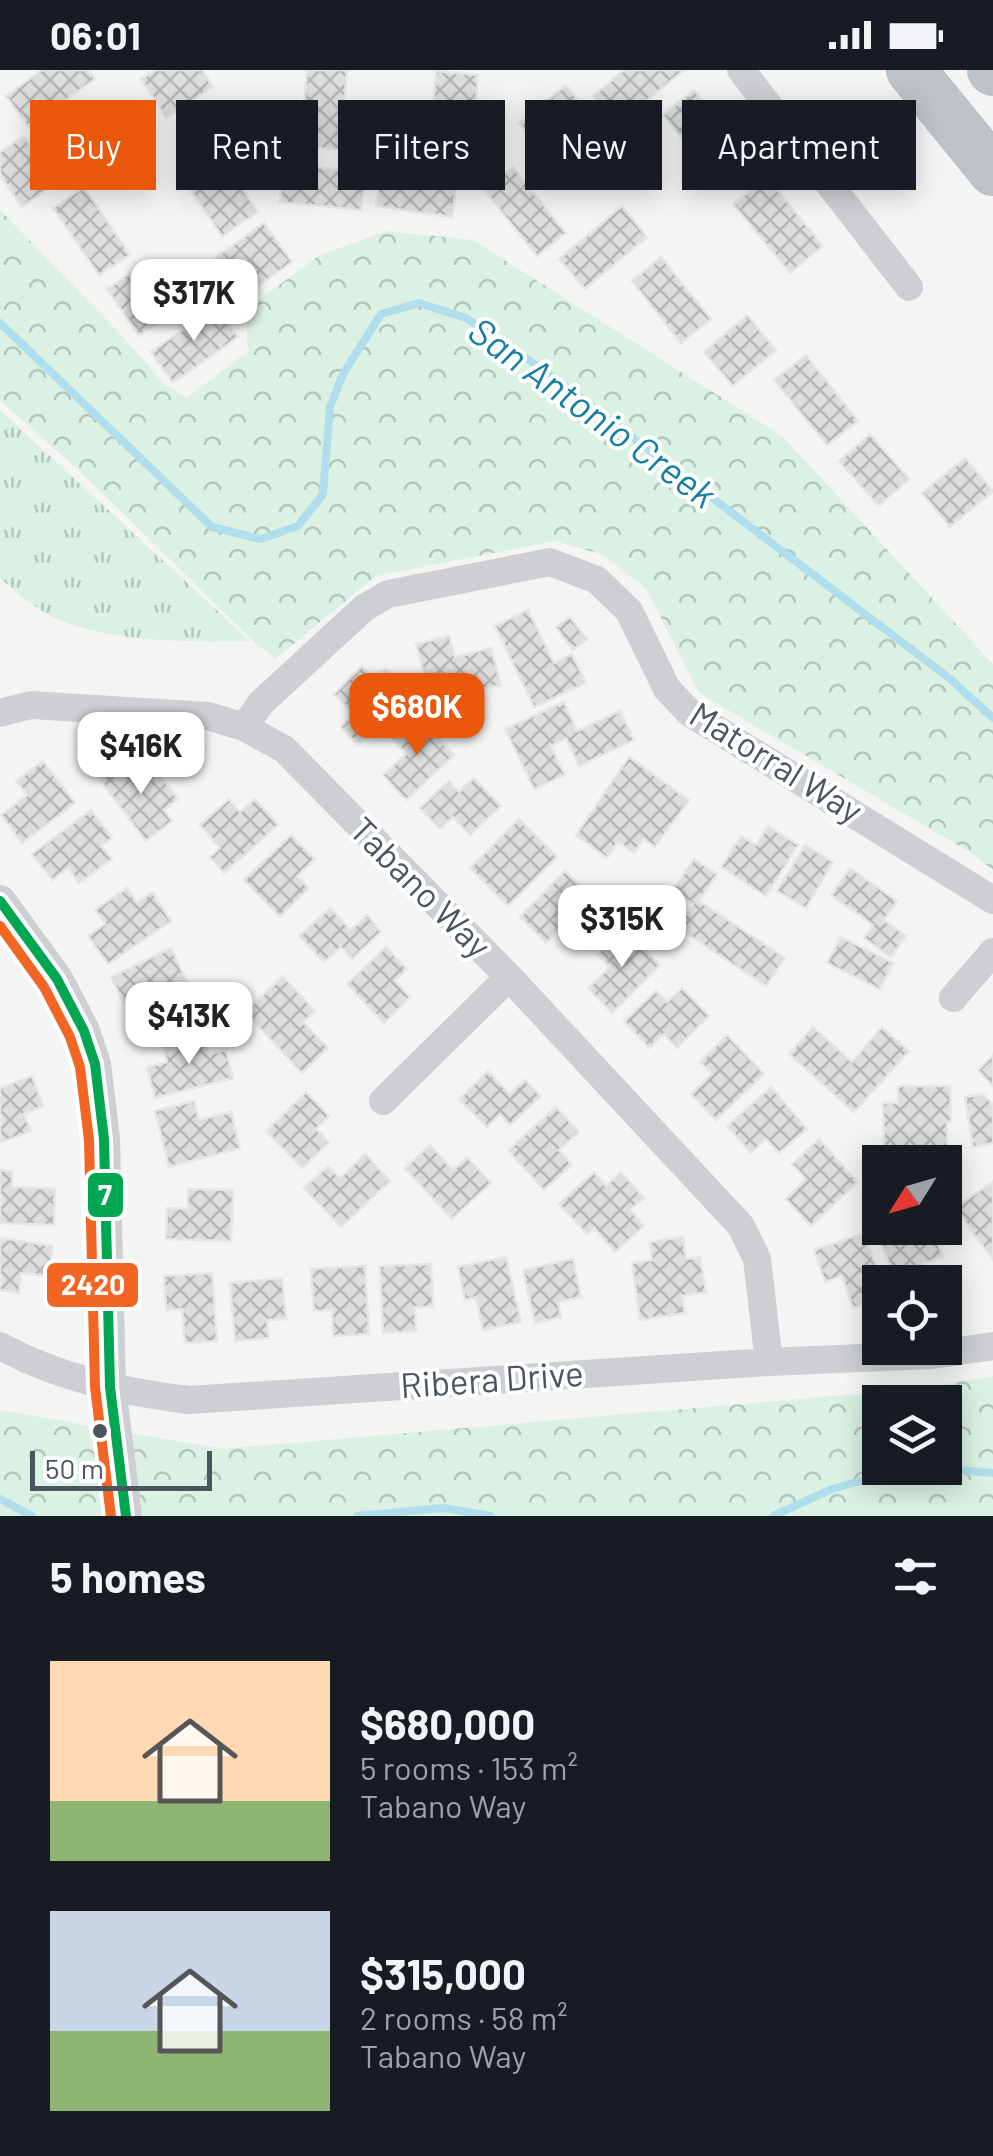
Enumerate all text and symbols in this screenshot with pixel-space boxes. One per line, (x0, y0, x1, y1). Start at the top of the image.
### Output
text: 06:01 (50, 12, 141, 58)
chip: Buy (30, 100, 156, 190)
chip: Rent (176, 100, 318, 190)
chip: Filters (338, 100, 505, 190)
chip: New (525, 100, 662, 190)
chip: Apartment (682, 100, 916, 190)
pin: $317K (124, 259, 264, 344)
text: $317K (153, 272, 235, 310)
water label: San Antonio Creek (461, 306, 726, 517)
pin: $680K (347, 673, 487, 758)
text: $680K (371, 686, 463, 724)
street label: Matorral Way (683, 692, 871, 831)
pin: $416K (71, 712, 211, 797)
text: $416K (99, 725, 183, 763)
street label: Tabano Way (342, 807, 501, 966)
pin: $315K (552, 885, 692, 970)
text: $315K (580, 898, 664, 936)
pin: $413K (119, 982, 259, 1067)
text: $413K (147, 995, 231, 1033)
north arrow (862, 1145, 962, 1245)
map controls (862, 1145, 962, 1485)
line badge: 7 (86, 1171, 125, 1219)
text: 7 (98, 1177, 112, 1211)
line badge: 2420 (45, 1261, 140, 1309)
button: locate (862, 1265, 962, 1365)
text: 2420 (61, 1267, 125, 1301)
street label: Ribera Drive (399, 1351, 585, 1405)
button: layers (862, 1385, 962, 1485)
unlabelled marker (90, 1421, 110, 1441)
scale bar (30, 1446, 212, 1490)
text: 50 m (45, 1451, 104, 1485)
icon: filters (888, 1549, 943, 1604)
text: 5 homes (50, 1551, 206, 1601)
text: $680,000 (360, 1698, 535, 1748)
icon: home (130, 1701, 250, 1821)
text: 5 rooms · 153 m² (360, 1748, 578, 1786)
text: Tabano Way (360, 1786, 526, 1824)
text: $315,000 (360, 1948, 526, 1998)
icon: home (130, 1951, 250, 2071)
text: 2 rooms · 58 m² (360, 1998, 568, 2036)
text: Tabano Way (360, 2036, 526, 2074)

